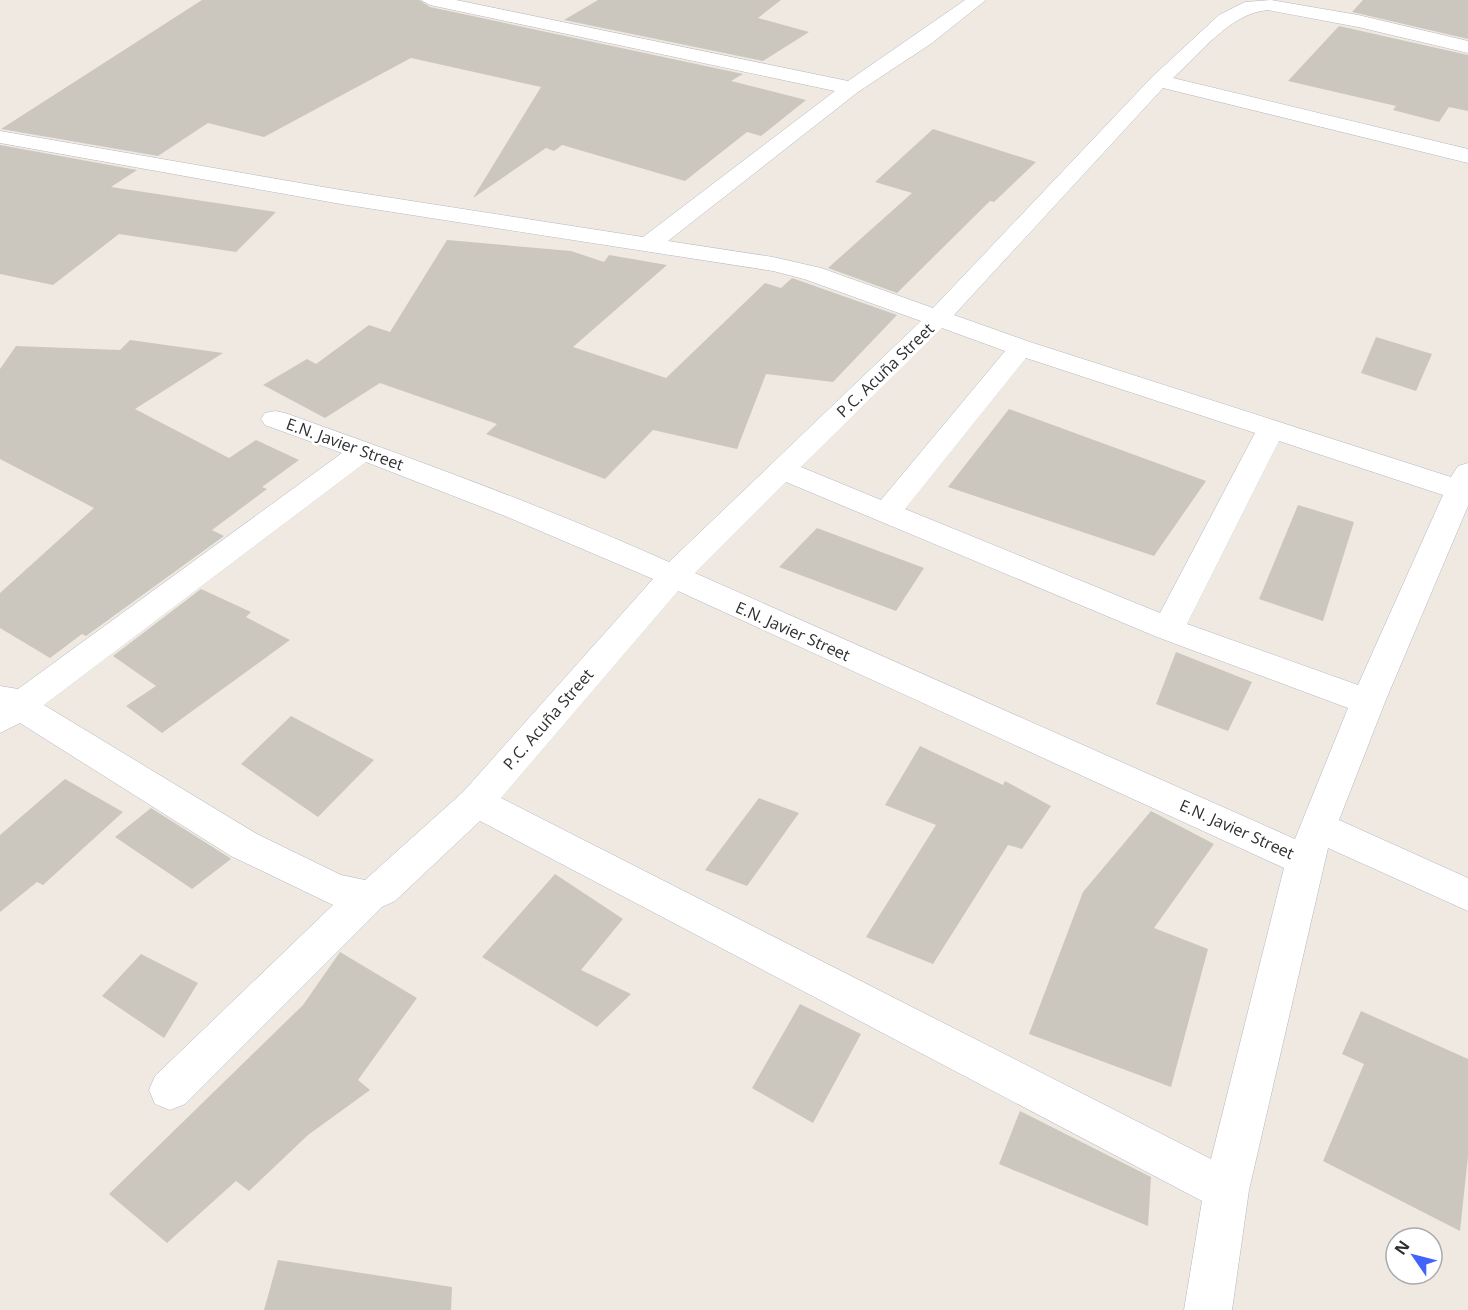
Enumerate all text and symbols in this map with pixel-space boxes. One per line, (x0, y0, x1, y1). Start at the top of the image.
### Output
street label: P.C. Acuña Street (832, 318, 939, 422)
street label: E.N. Javier Street (283, 413, 407, 475)
street label: E.N. Javier Street (732, 596, 854, 666)
street label: P.C. Acuña Street (498, 663, 598, 774)
street label: E.N. Javier Street (1176, 794, 1298, 864)
north arrow (1384, 1226, 1444, 1286)
text: N (1389, 1236, 1414, 1259)

